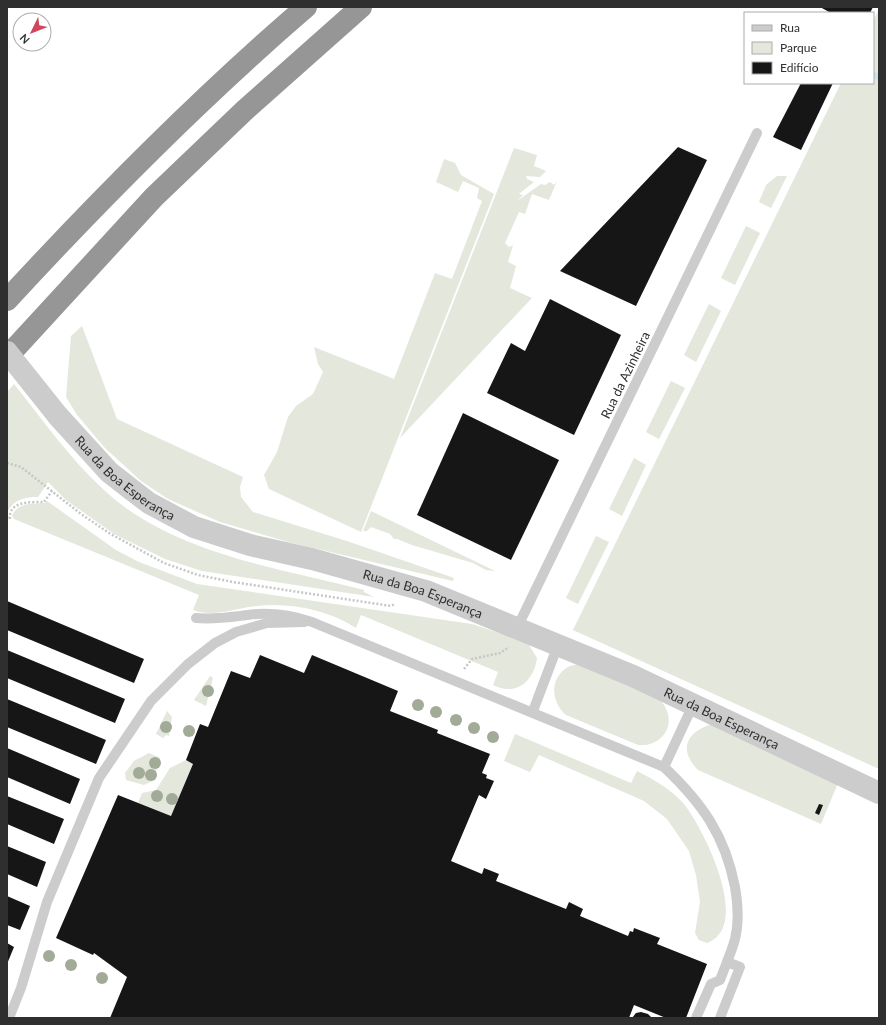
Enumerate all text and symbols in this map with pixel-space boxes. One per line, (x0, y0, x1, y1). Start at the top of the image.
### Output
north arrow (12, 12, 52, 52)
legend (744, 12, 874, 84)
text: Rua (780, 20, 800, 35)
text: N (17, 32, 32, 47)
text: Parque (780, 40, 817, 55)
text: Edifício (780, 60, 819, 75)
street label: Rua da Azinheira (597, 329, 653, 421)
street label: Rua da Boa Esperança (72, 432, 178, 523)
street label: Rua da Boa Esperança (361, 566, 485, 621)
street label: Rua da Boa Esperança (661, 684, 782, 752)

